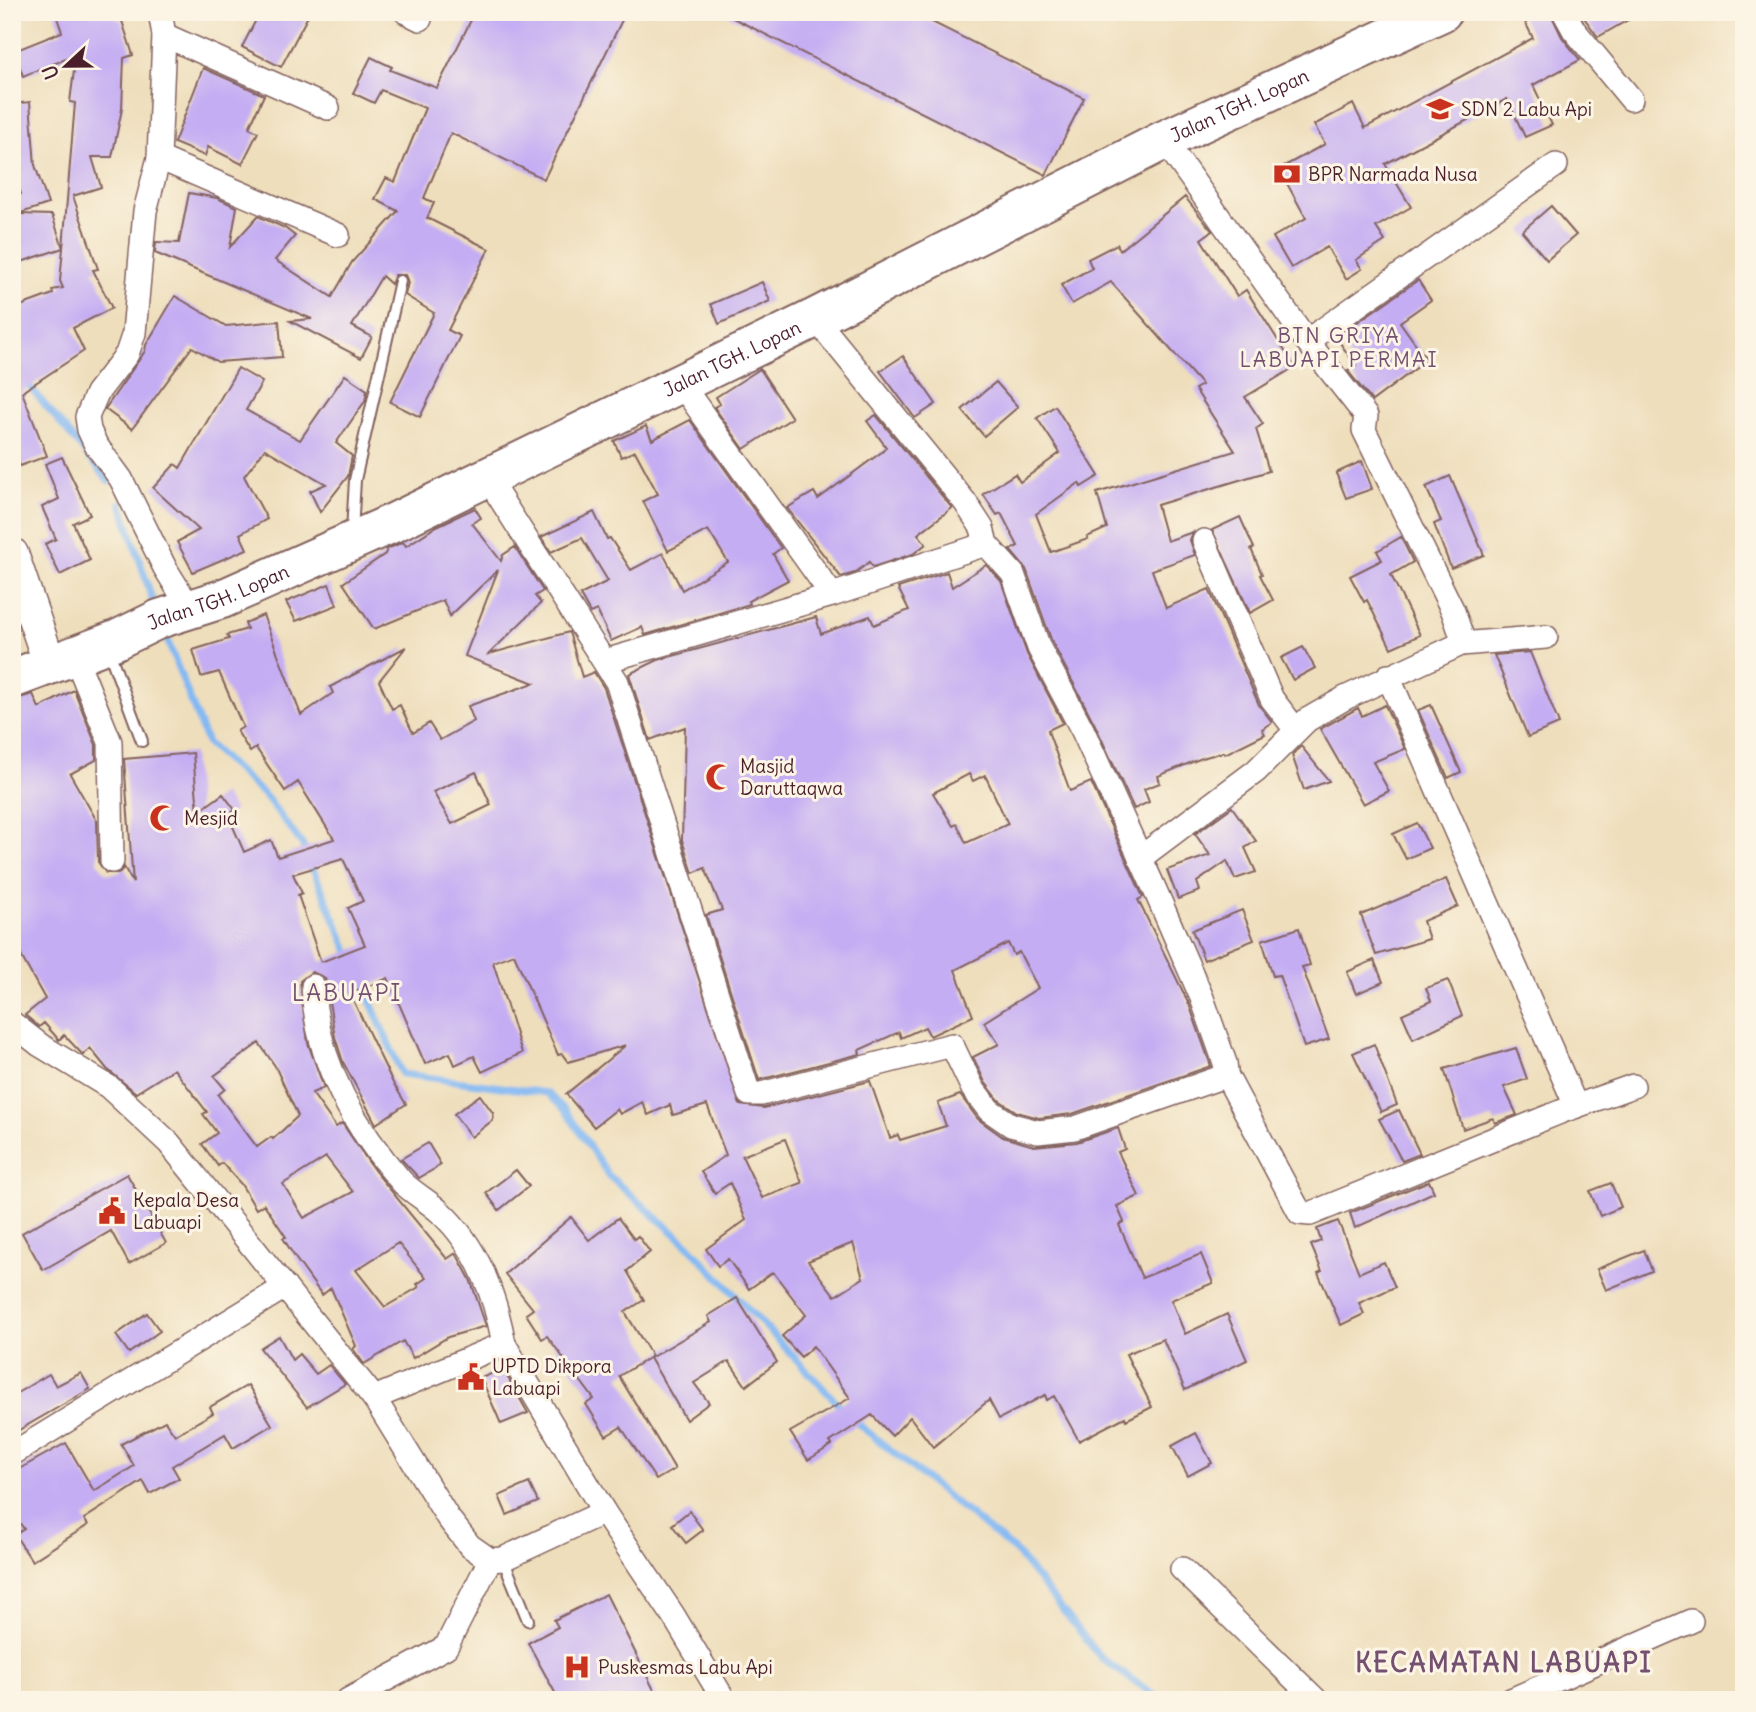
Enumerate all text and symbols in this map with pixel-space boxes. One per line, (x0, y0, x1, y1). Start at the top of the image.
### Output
north arrow (32, 32, 102, 102)
text: U (37, 62, 64, 83)
street label: Jalan TGH. Lopan (1166, 63, 1312, 148)
school or university icon: SDN 2 Labu Api (1425, 94, 1455, 124)
place label: SDN 2 Labu Api (1461, 97, 1592, 121)
bank icon: BPR Narmada Nusa (1272, 159, 1302, 189)
place label: BPR Narmada Nusa (1308, 162, 1478, 186)
street label: Jalan TGH. Lopan (659, 315, 805, 402)
district label: BTN GRIYA LABUAPI PERMAI (1239, 322, 1439, 373)
street label: Jalan TGH. Lopan (143, 559, 293, 635)
place label: Masjid Daruttaqwa (740, 754, 843, 800)
mosque icon: Masjid Daruttaqwa (704, 762, 734, 792)
mosque icon: Mesjid (148, 803, 178, 833)
place label: Mesjid (184, 806, 238, 830)
district label: LABUAPI (292, 978, 402, 1007)
place label: Kepala Desa Labuapi (133, 1188, 239, 1234)
public building icon: Kepala Desa Labuapi (97, 1196, 127, 1226)
place label: UPTD Dikpora Labuapi (492, 1354, 612, 1400)
public building icon: UPTD Dikpora Labuapi (456, 1362, 486, 1392)
district label: KECAMATAN LABUAPI (1355, 1646, 1653, 1679)
hospital icon: Puskesmas Labu Api (562, 1652, 592, 1682)
place label: Puskesmas Labu Api (598, 1655, 773, 1679)

